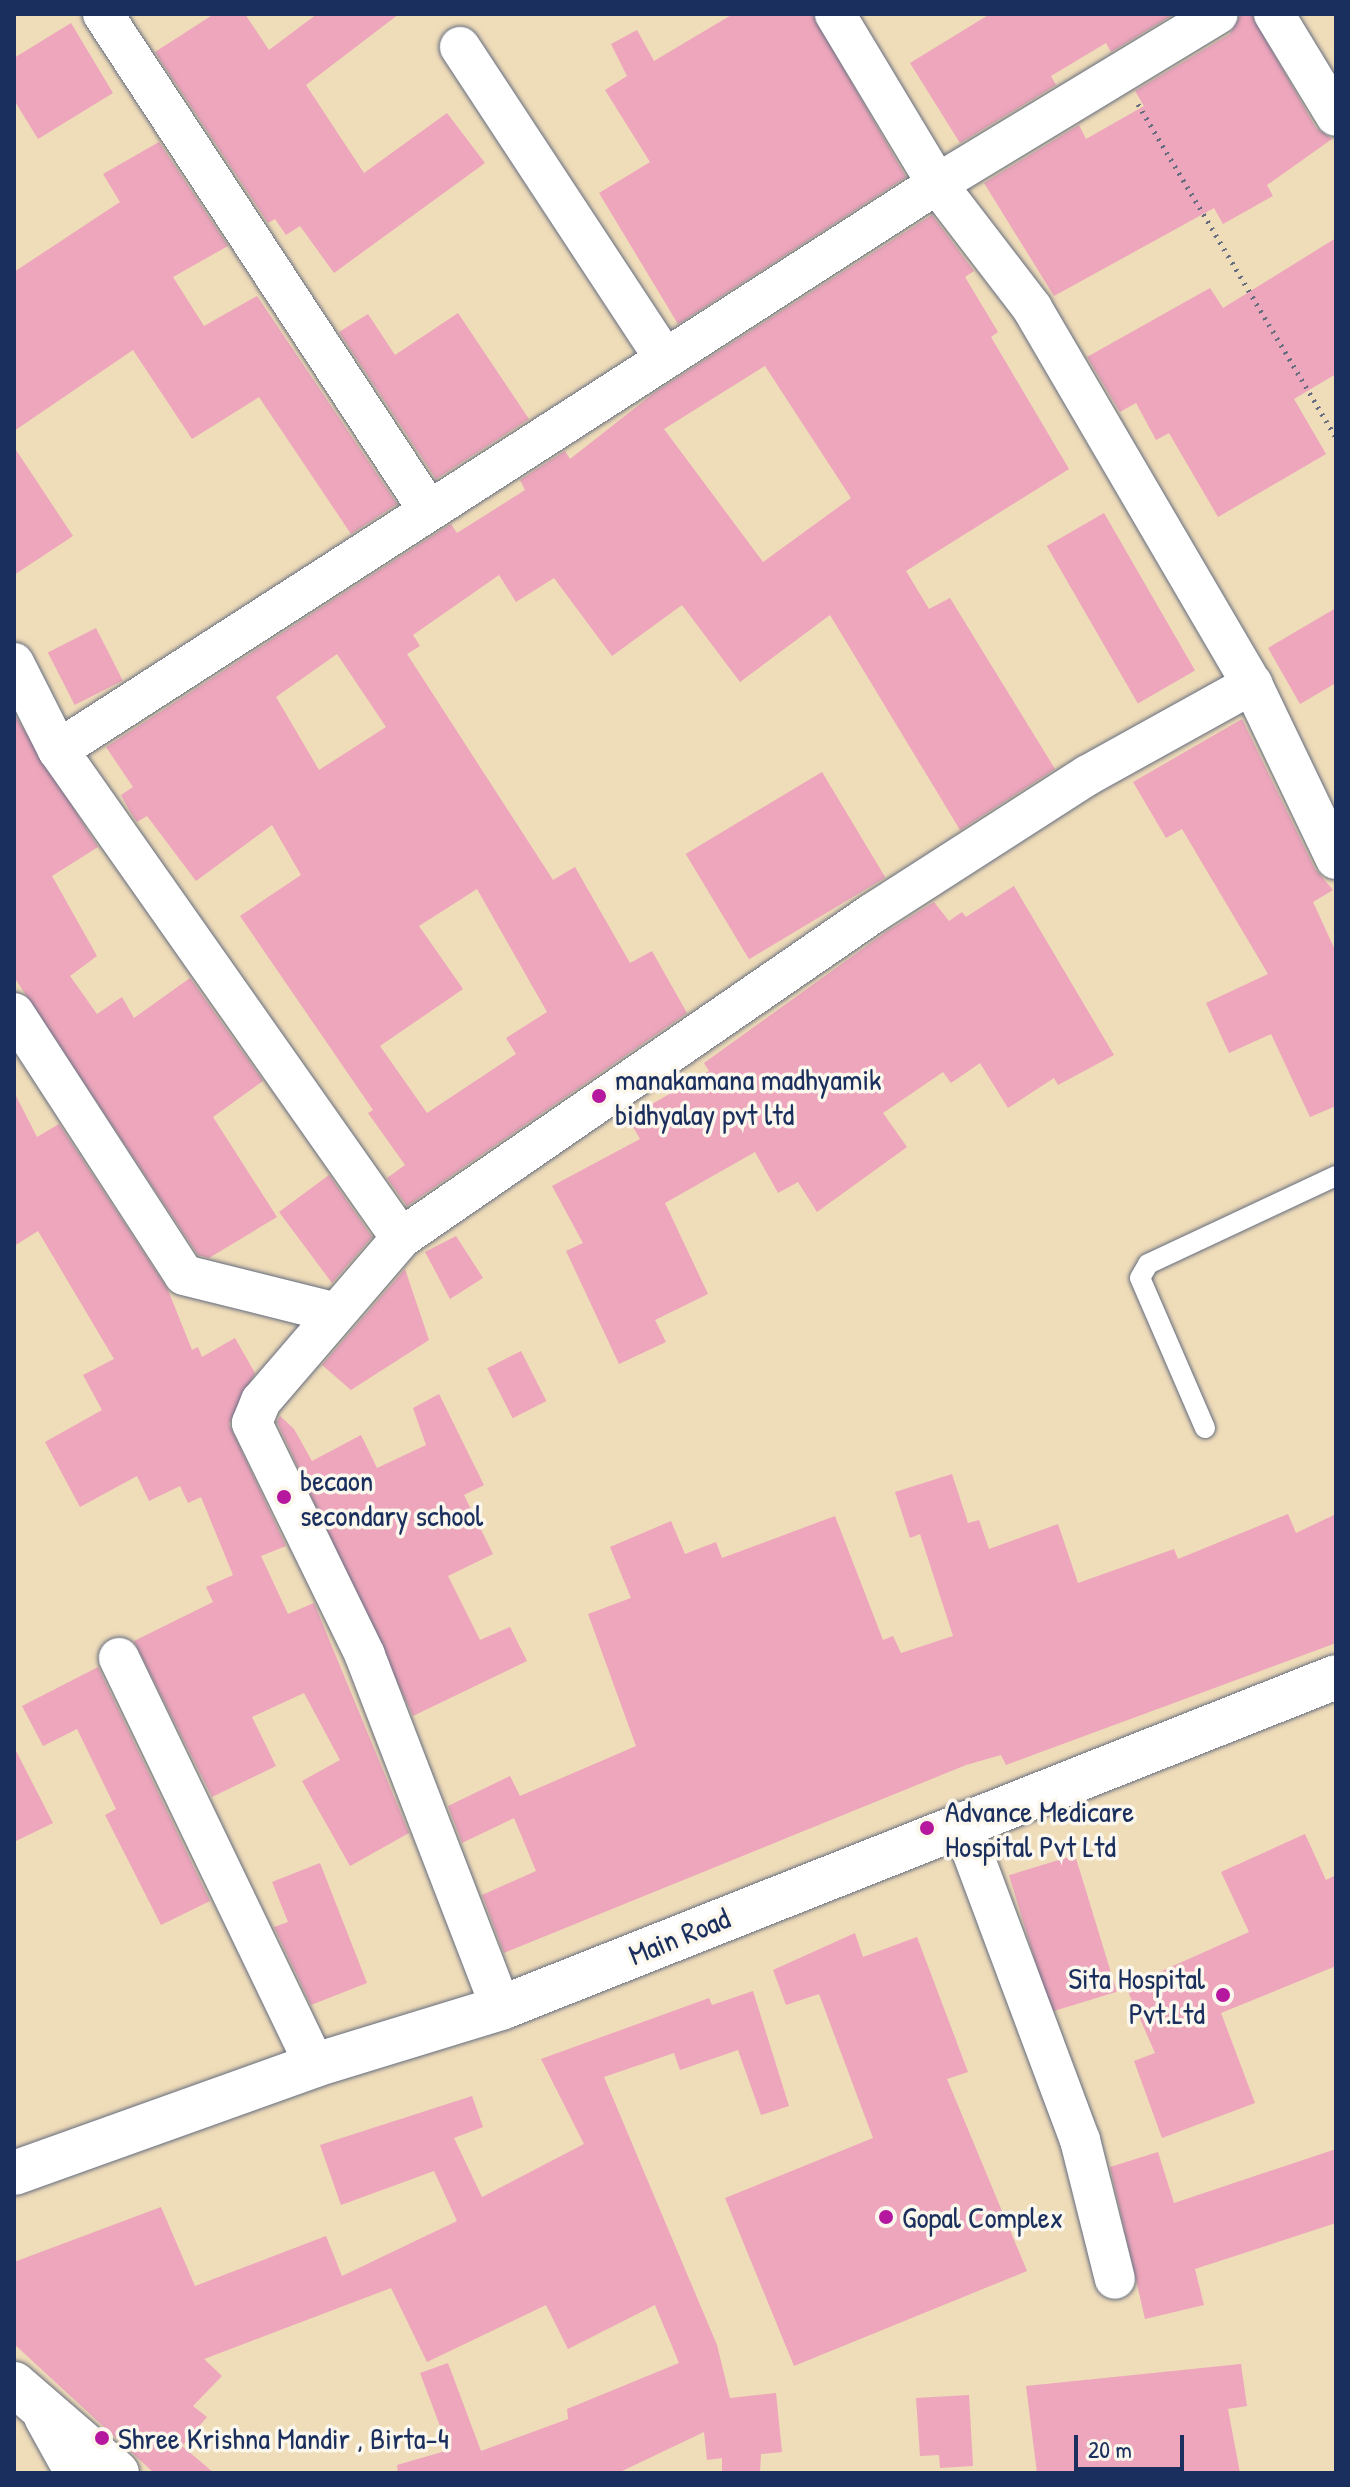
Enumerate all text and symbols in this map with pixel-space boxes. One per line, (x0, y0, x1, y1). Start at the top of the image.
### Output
place label: manakamana madhyamik bidhyalay pvt ltd (615, 1061, 882, 1132)
marker: manakamana madhyamik bidhyalay pvt ltd (590, 1087, 608, 1105)
place label: becaon secondary school (300, 1462, 483, 1532)
marker: becaon secondary school (275, 1488, 293, 1506)
place label: Advance Medicare Hospital Pvt Ltd (945, 1793, 1134, 1864)
marker: Advance Medicare Hospital Pvt Ltd (916, 1817, 938, 1839)
street label: Main Road (623, 1899, 735, 1973)
place label: Sita Hospital Pvt.Ltd (1068, 1960, 1205, 2030)
marker: Sita Hospital Pvt.Ltd (1212, 1984, 1234, 2006)
place label: Gopal Complex (902, 2199, 1063, 2235)
marker: Gopal Complex (877, 2208, 895, 2226)
scale bar (1078, 2419, 1188, 2469)
place label: Shree Krishna Mandir , Birta-4 (118, 2420, 449, 2456)
marker: Shree Krishna Mandir , Birta-4 (93, 2429, 111, 2447)
text: 20 m (1088, 2433, 1132, 2465)

